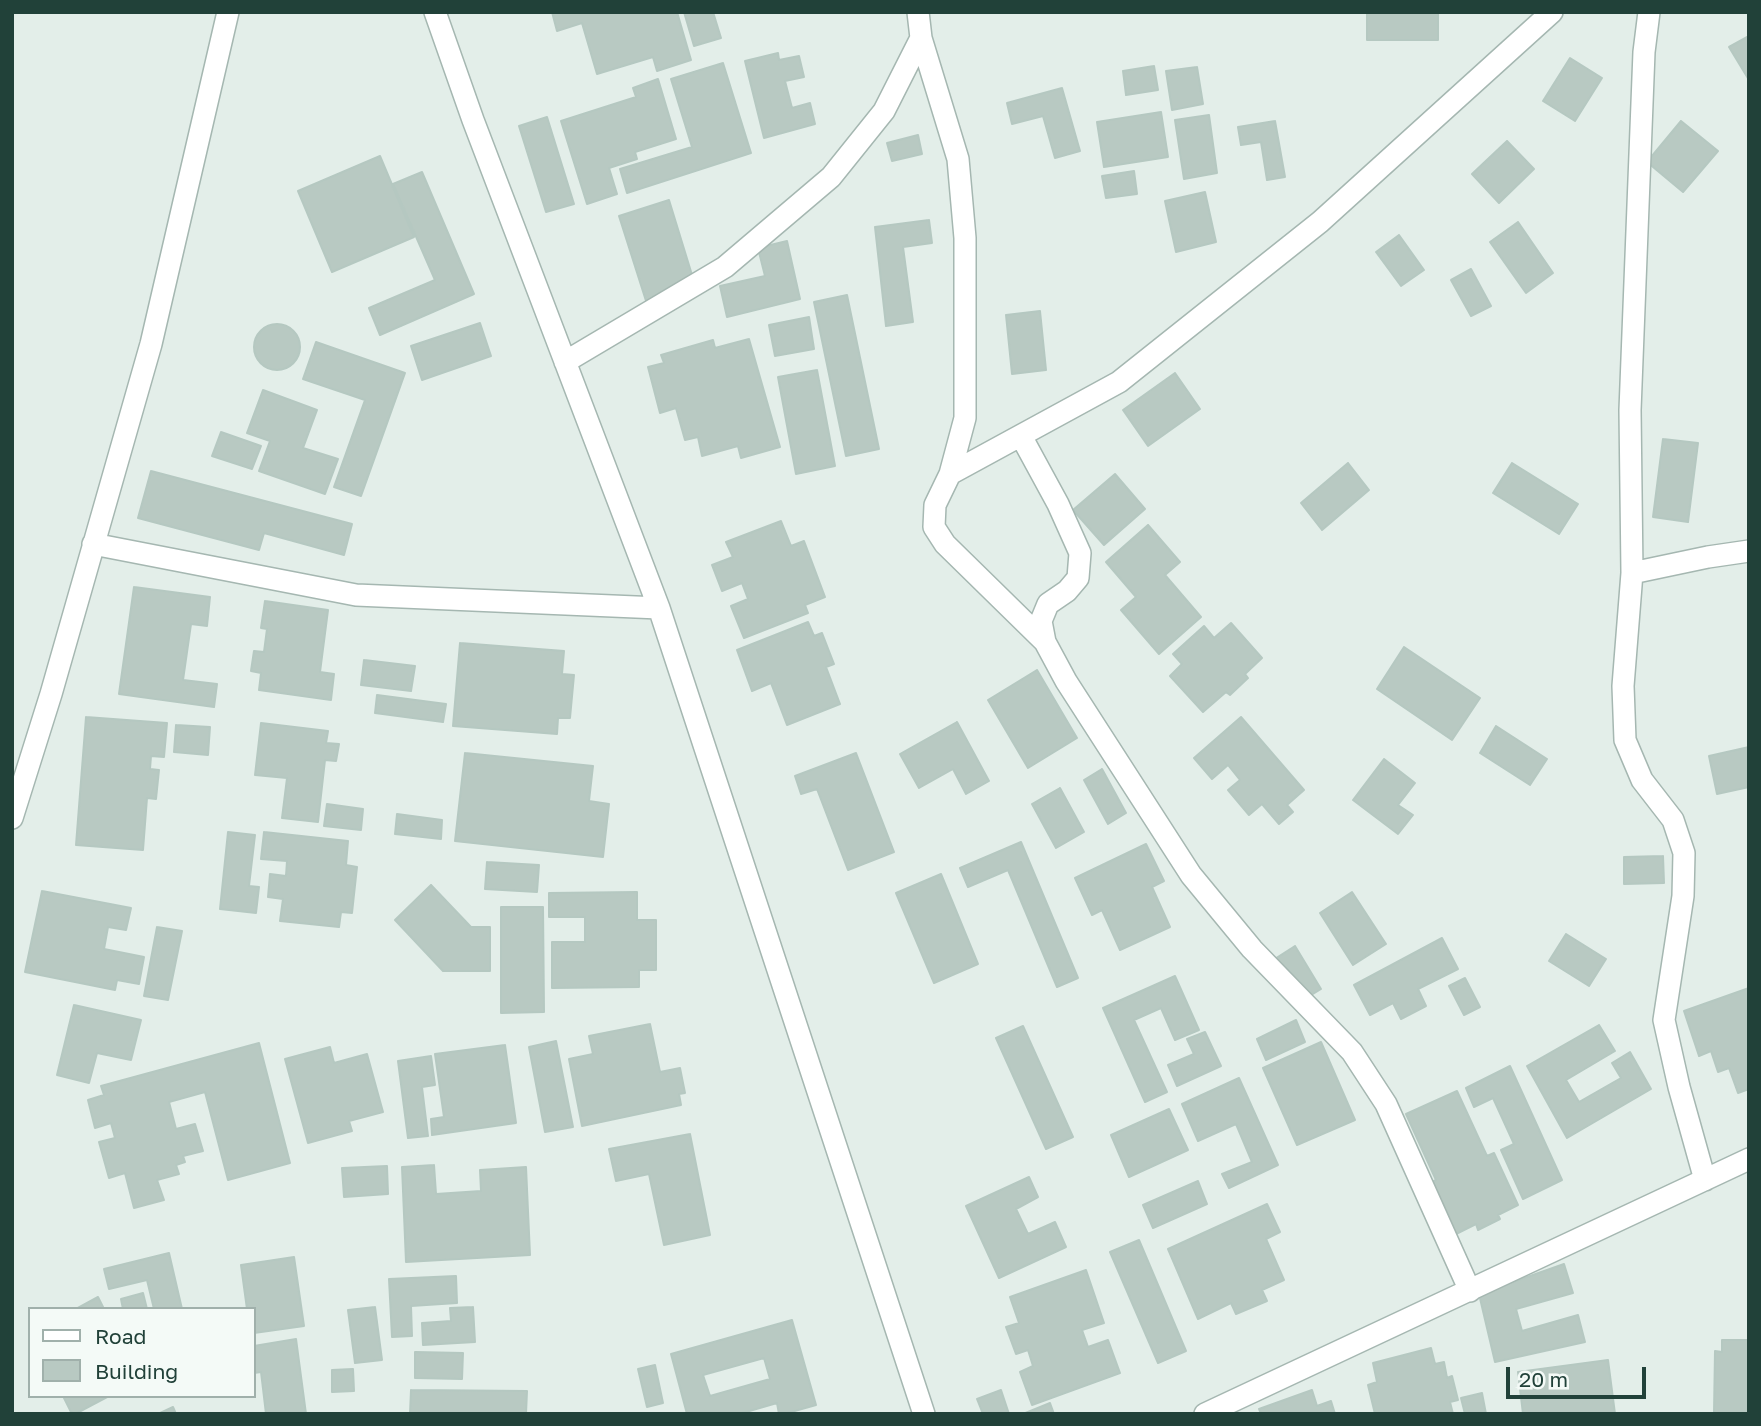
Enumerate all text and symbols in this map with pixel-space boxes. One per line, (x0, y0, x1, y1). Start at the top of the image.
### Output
legend (28, 1307, 256, 1398)
text: Road (95, 1323, 146, 1349)
scale bar (1509, 1352, 1649, 1396)
text: Building (95, 1358, 178, 1384)
text: 20 m (1519, 1366, 1568, 1392)

